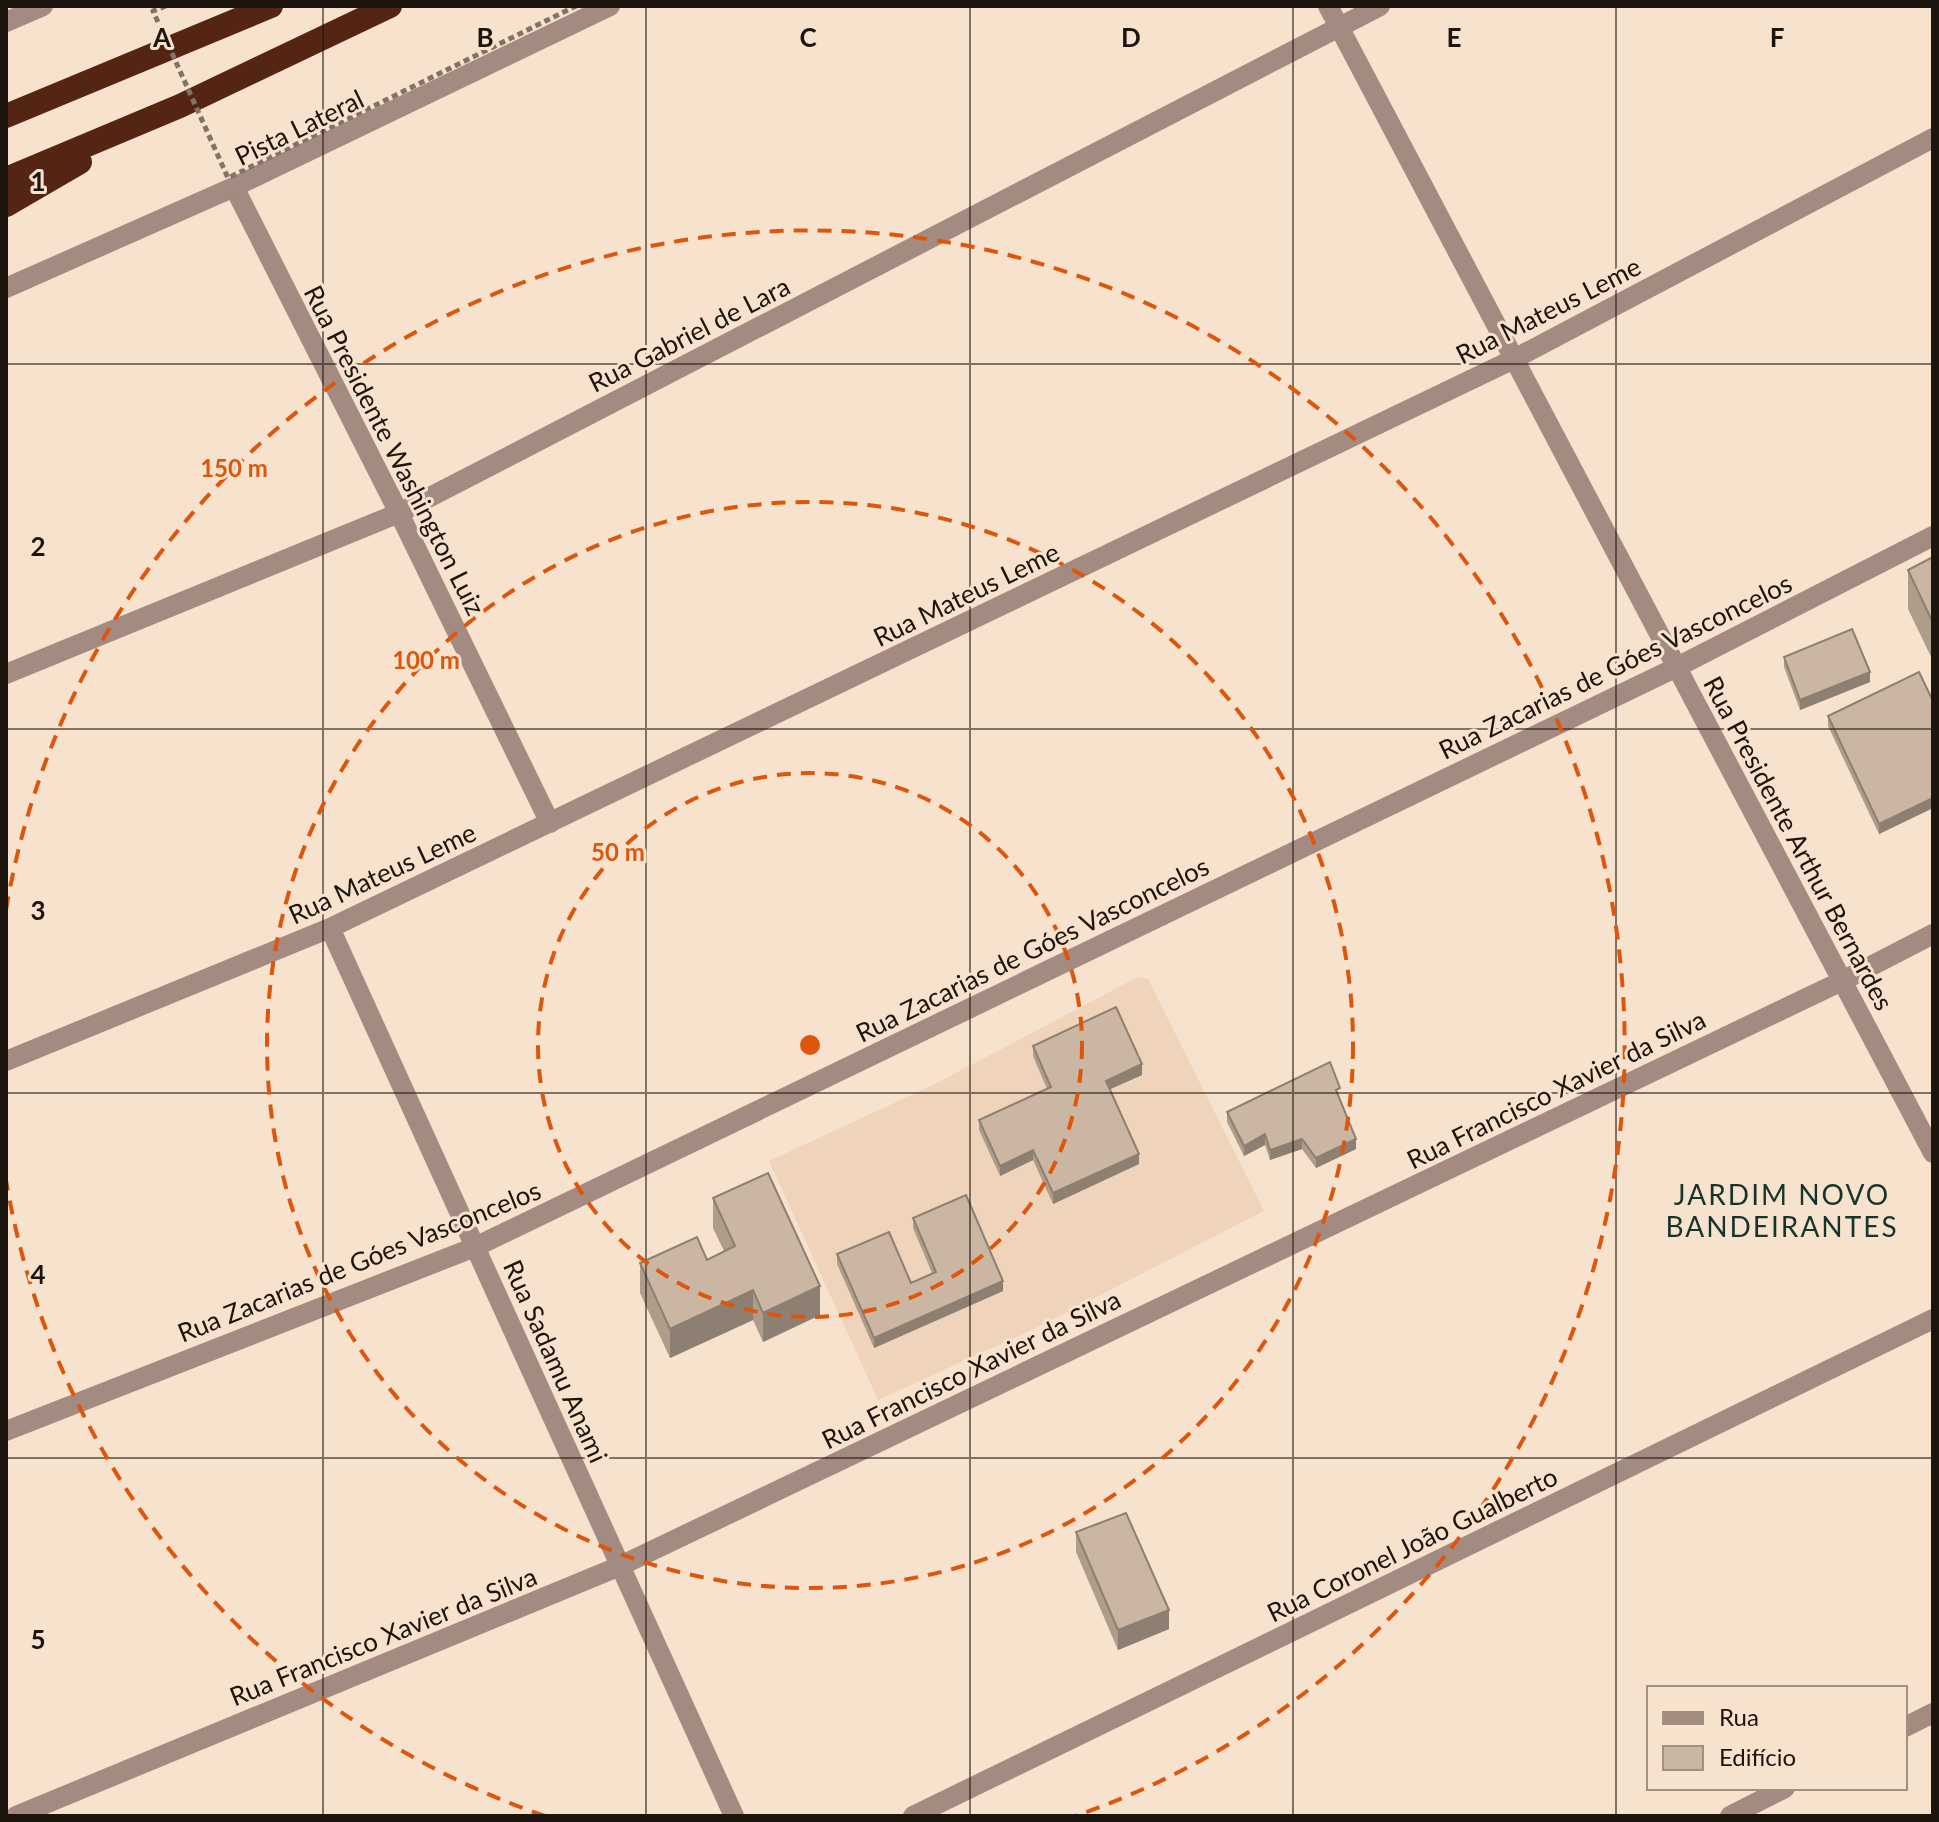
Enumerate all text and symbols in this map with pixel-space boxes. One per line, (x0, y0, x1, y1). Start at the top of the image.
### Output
text: A (152, 21, 172, 53)
text: B (476, 21, 494, 53)
text: C (799, 21, 817, 53)
text: D (1121, 21, 1141, 53)
text: E (1447, 21, 1461, 53)
text: F (1770, 21, 1784, 53)
street label: Pista Lateral (229, 82, 369, 172)
text: 1 (30, 165, 46, 197)
street label: Rua Mateus Leme (1450, 250, 1646, 370)
street label: Rua Gabriel de Lara (583, 269, 795, 399)
street label: Rua Presidente Washington Luiz (298, 280, 492, 620)
text: 150 m (200, 453, 268, 482)
text: 2 (30, 530, 46, 562)
street label: Rua Mateus Leme (868, 535, 1064, 653)
street label: Rua Zacarias de Góes Vasconcelos (1433, 566, 1797, 766)
text: 100 m (392, 645, 460, 674)
street label: Rua Presidente Arthur Bernardes (1697, 671, 1901, 1015)
street label: Rua Mateus Leme (283, 816, 481, 930)
text: 50 m (591, 837, 645, 866)
street label: Rua Zacarias de Góes Vasconcelos (850, 849, 1214, 1049)
text: 3 (30, 894, 46, 926)
street label: Rua Francisco Xavier da Silva (1401, 1003, 1711, 1175)
centre of rings (796, 1031, 824, 1059)
street label: Rua Zacarias de Góes Vasconcelos (173, 1173, 545, 1349)
district label: JARDIM NOVO BANDEIRANTES (1665, 1177, 1899, 1243)
street label: Rua Sadamu Anami (497, 1255, 615, 1467)
text: 4 (30, 1258, 46, 1290)
street label: Rua Francisco Xavier da Silva (816, 1283, 1126, 1455)
street label: Rua Coronel João Gualberto (1262, 1460, 1562, 1628)
street label: Rua Francisco Xavier da Silva (225, 1560, 541, 1712)
text: 5 (30, 1623, 46, 1655)
legend (1647, 1686, 1907, 1790)
text: Rua (1719, 1702, 1759, 1731)
text: Edifício (1719, 1742, 1796, 1771)

